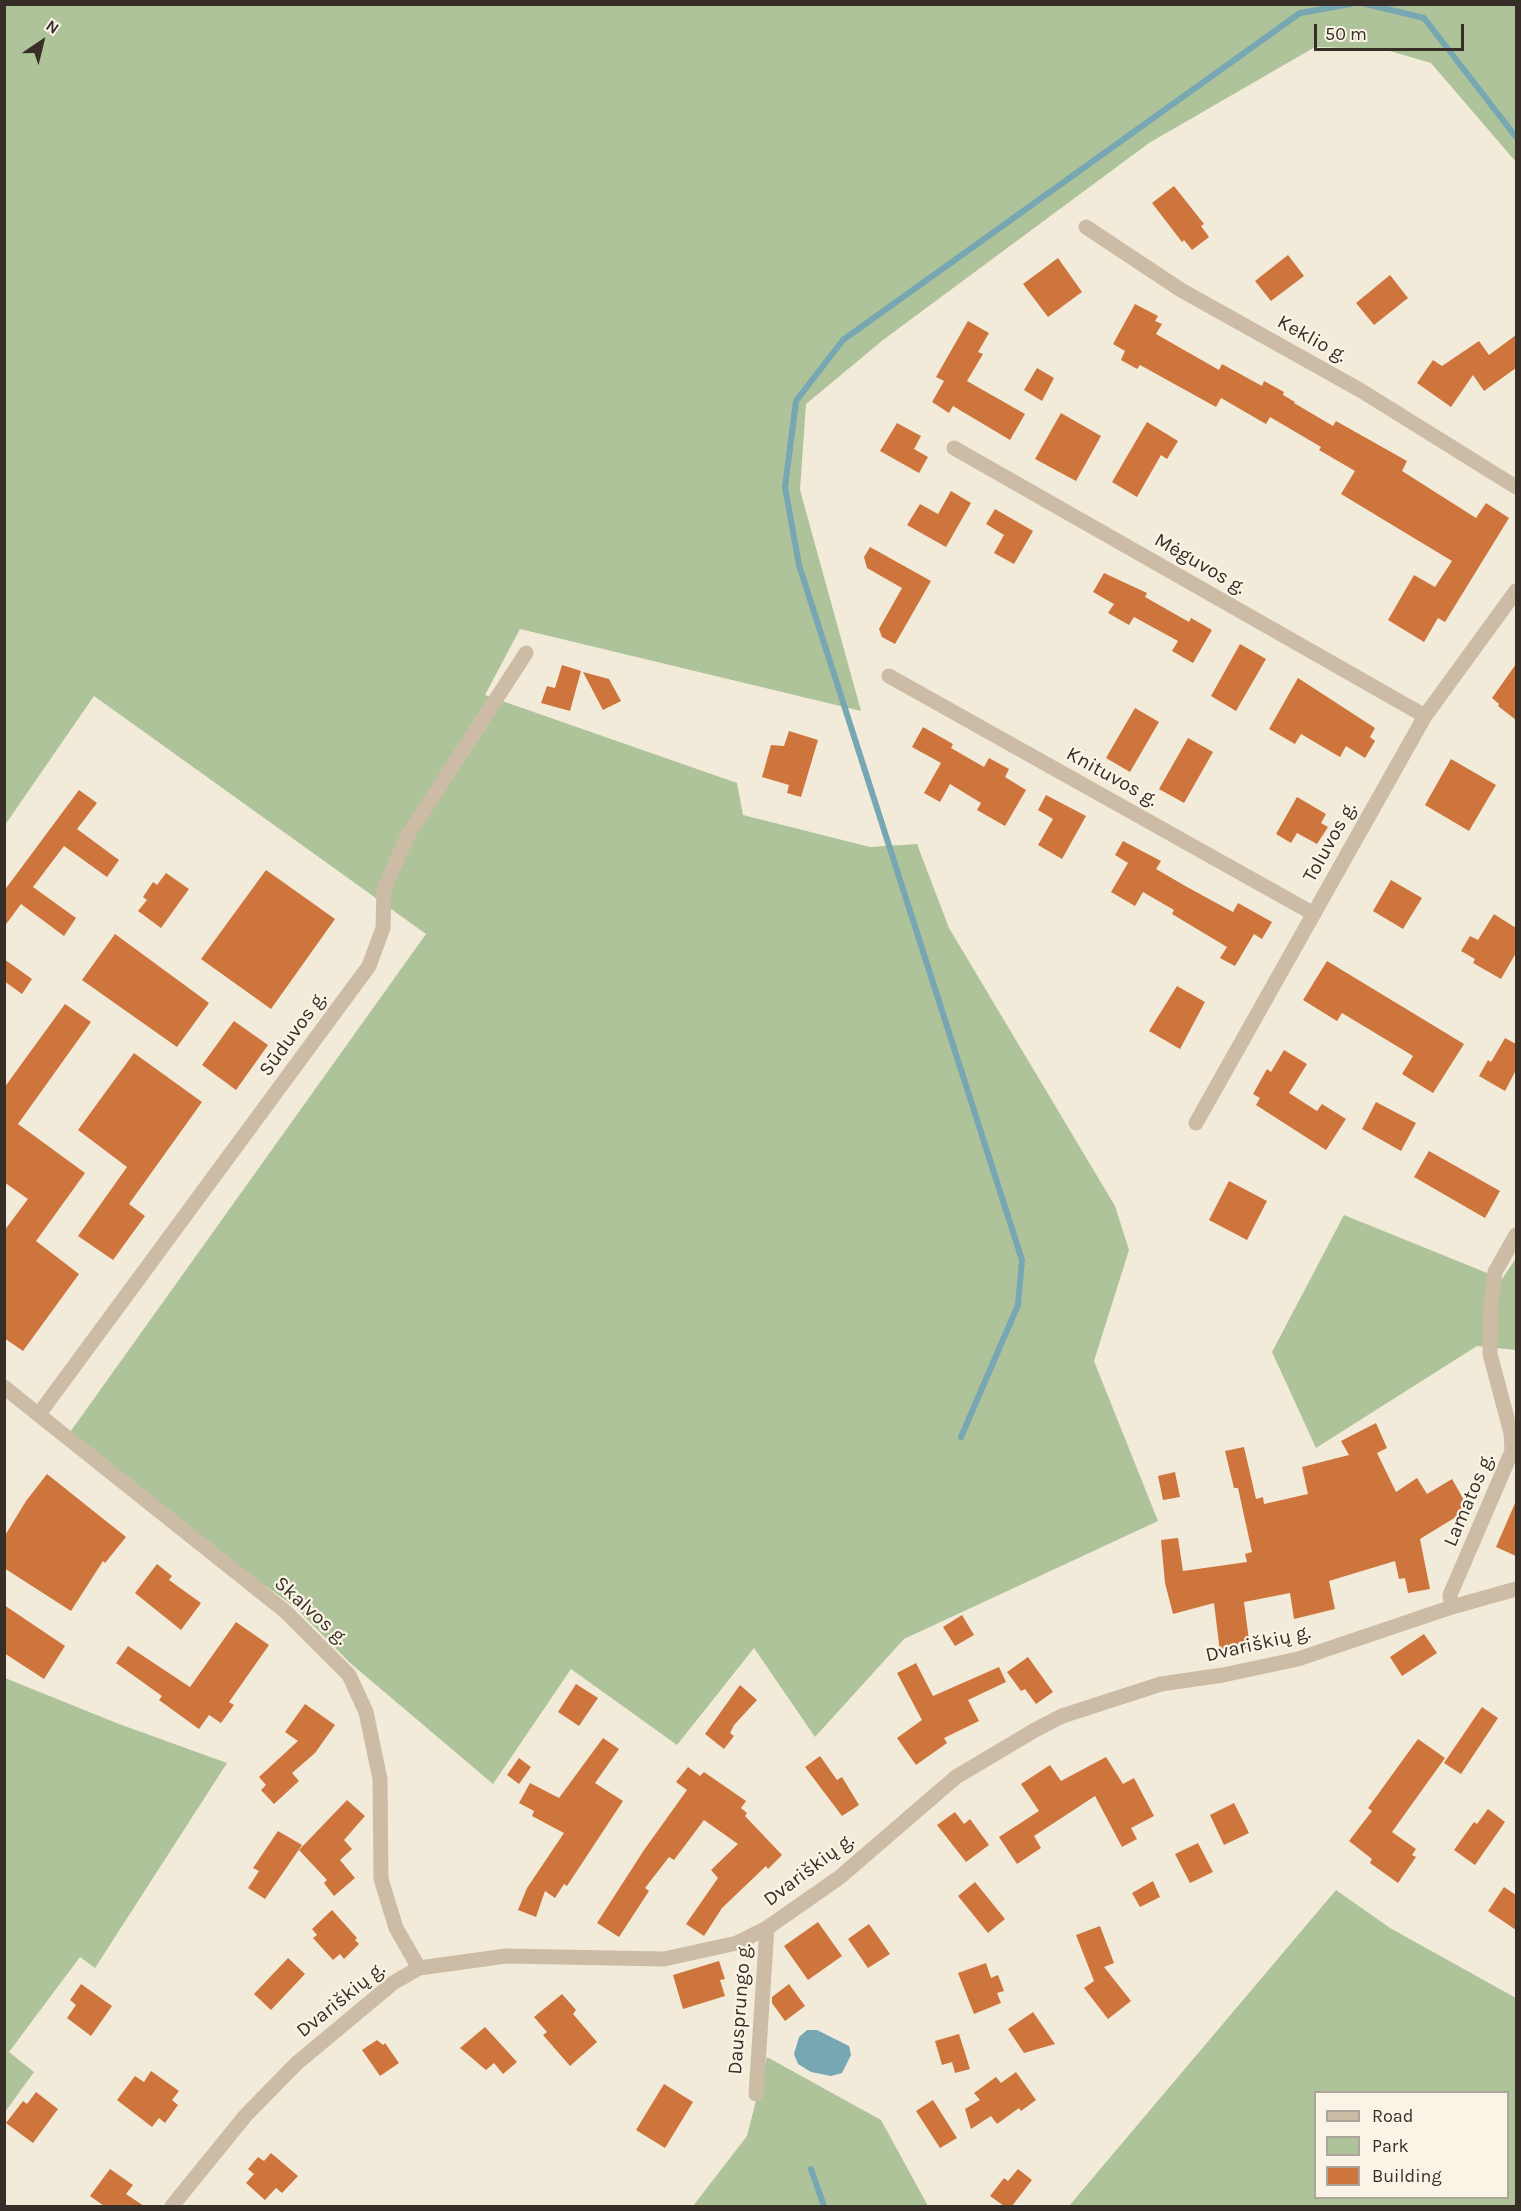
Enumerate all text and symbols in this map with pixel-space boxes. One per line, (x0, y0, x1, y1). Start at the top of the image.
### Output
north arrow (12, 12, 72, 72)
scale bar (1317, 12, 1467, 50)
text: N (42, 16, 63, 38)
text: 50 m (1325, 23, 1367, 45)
street label: Keklio g. (1273, 310, 1351, 368)
street label: Mėguvos g. (1150, 528, 1250, 600)
street label: Knituvos g. (1062, 742, 1162, 812)
street label: Toluvos g. (1298, 798, 1362, 886)
street label: Sūduvos g. (254, 987, 332, 1081)
street label: Lamatos g. (1439, 1450, 1499, 1550)
street label: Skalvos g. (269, 1572, 353, 1650)
street label: Dvariškių g. (1203, 1620, 1313, 1668)
street label: Dvariškių g. (759, 1828, 859, 1912)
street label: Dausprungo g. (723, 1942, 757, 2076)
street label: Dvariškių g. (292, 1957, 390, 2043)
legend (1314, 2091, 1509, 2199)
text: Road (1372, 2105, 1413, 2127)
text: Park (1372, 2135, 1409, 2157)
text: Building (1372, 2165, 1442, 2187)

